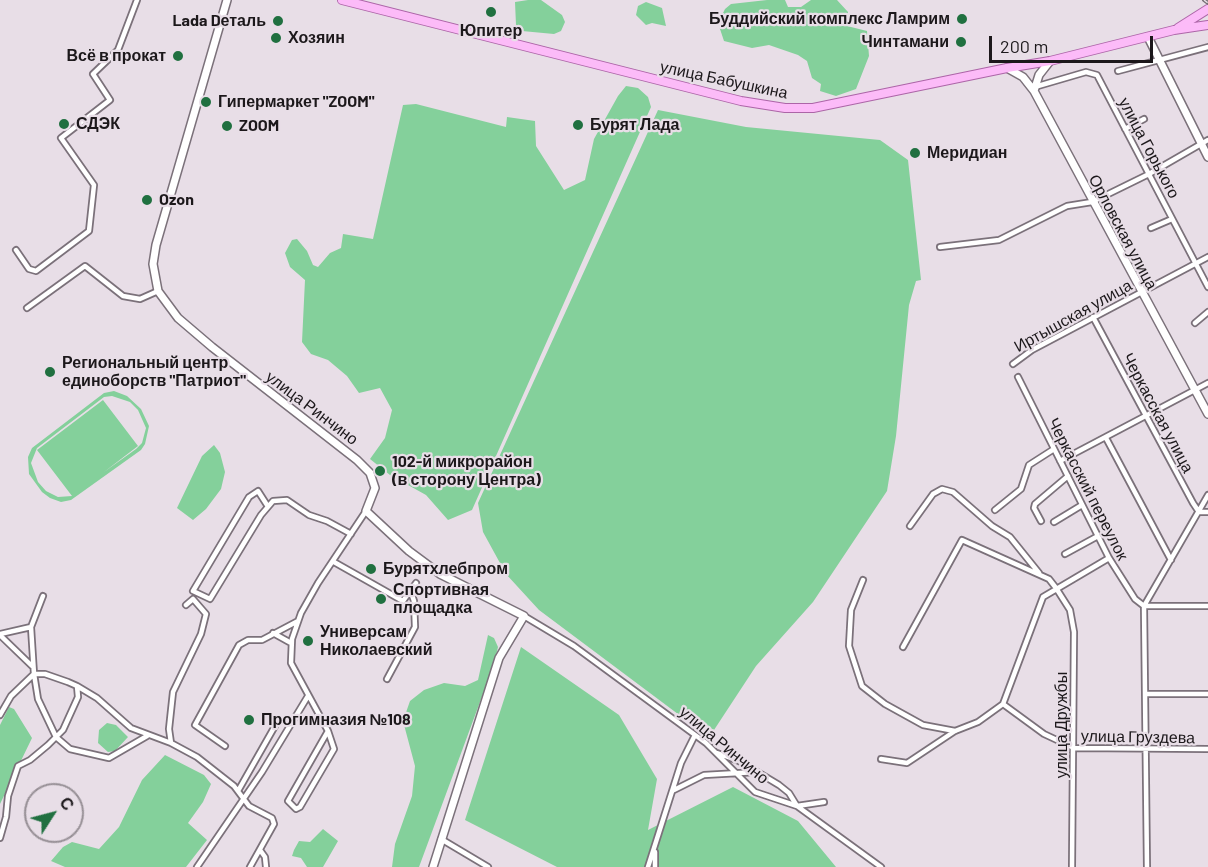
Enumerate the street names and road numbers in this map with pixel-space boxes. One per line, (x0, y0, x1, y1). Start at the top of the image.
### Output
street label: улица Бабушкина (658, 57, 790, 103)
street label: улица Горького (1114, 94, 1184, 202)
street label: Орловская улица (1085, 171, 1161, 293)
street label: Иртышская улица (1011, 276, 1135, 356)
street label: Черкасская улица (1118, 350, 1198, 476)
street label: улица Ринчино (262, 367, 362, 449)
street label: Черкасский переулок (1044, 415, 1132, 563)
street label: улица Дружбы (1052, 672, 1072, 778)
street label: улица Ринчино (675, 702, 773, 788)
street label: улица Груздева (1081, 726, 1195, 748)

